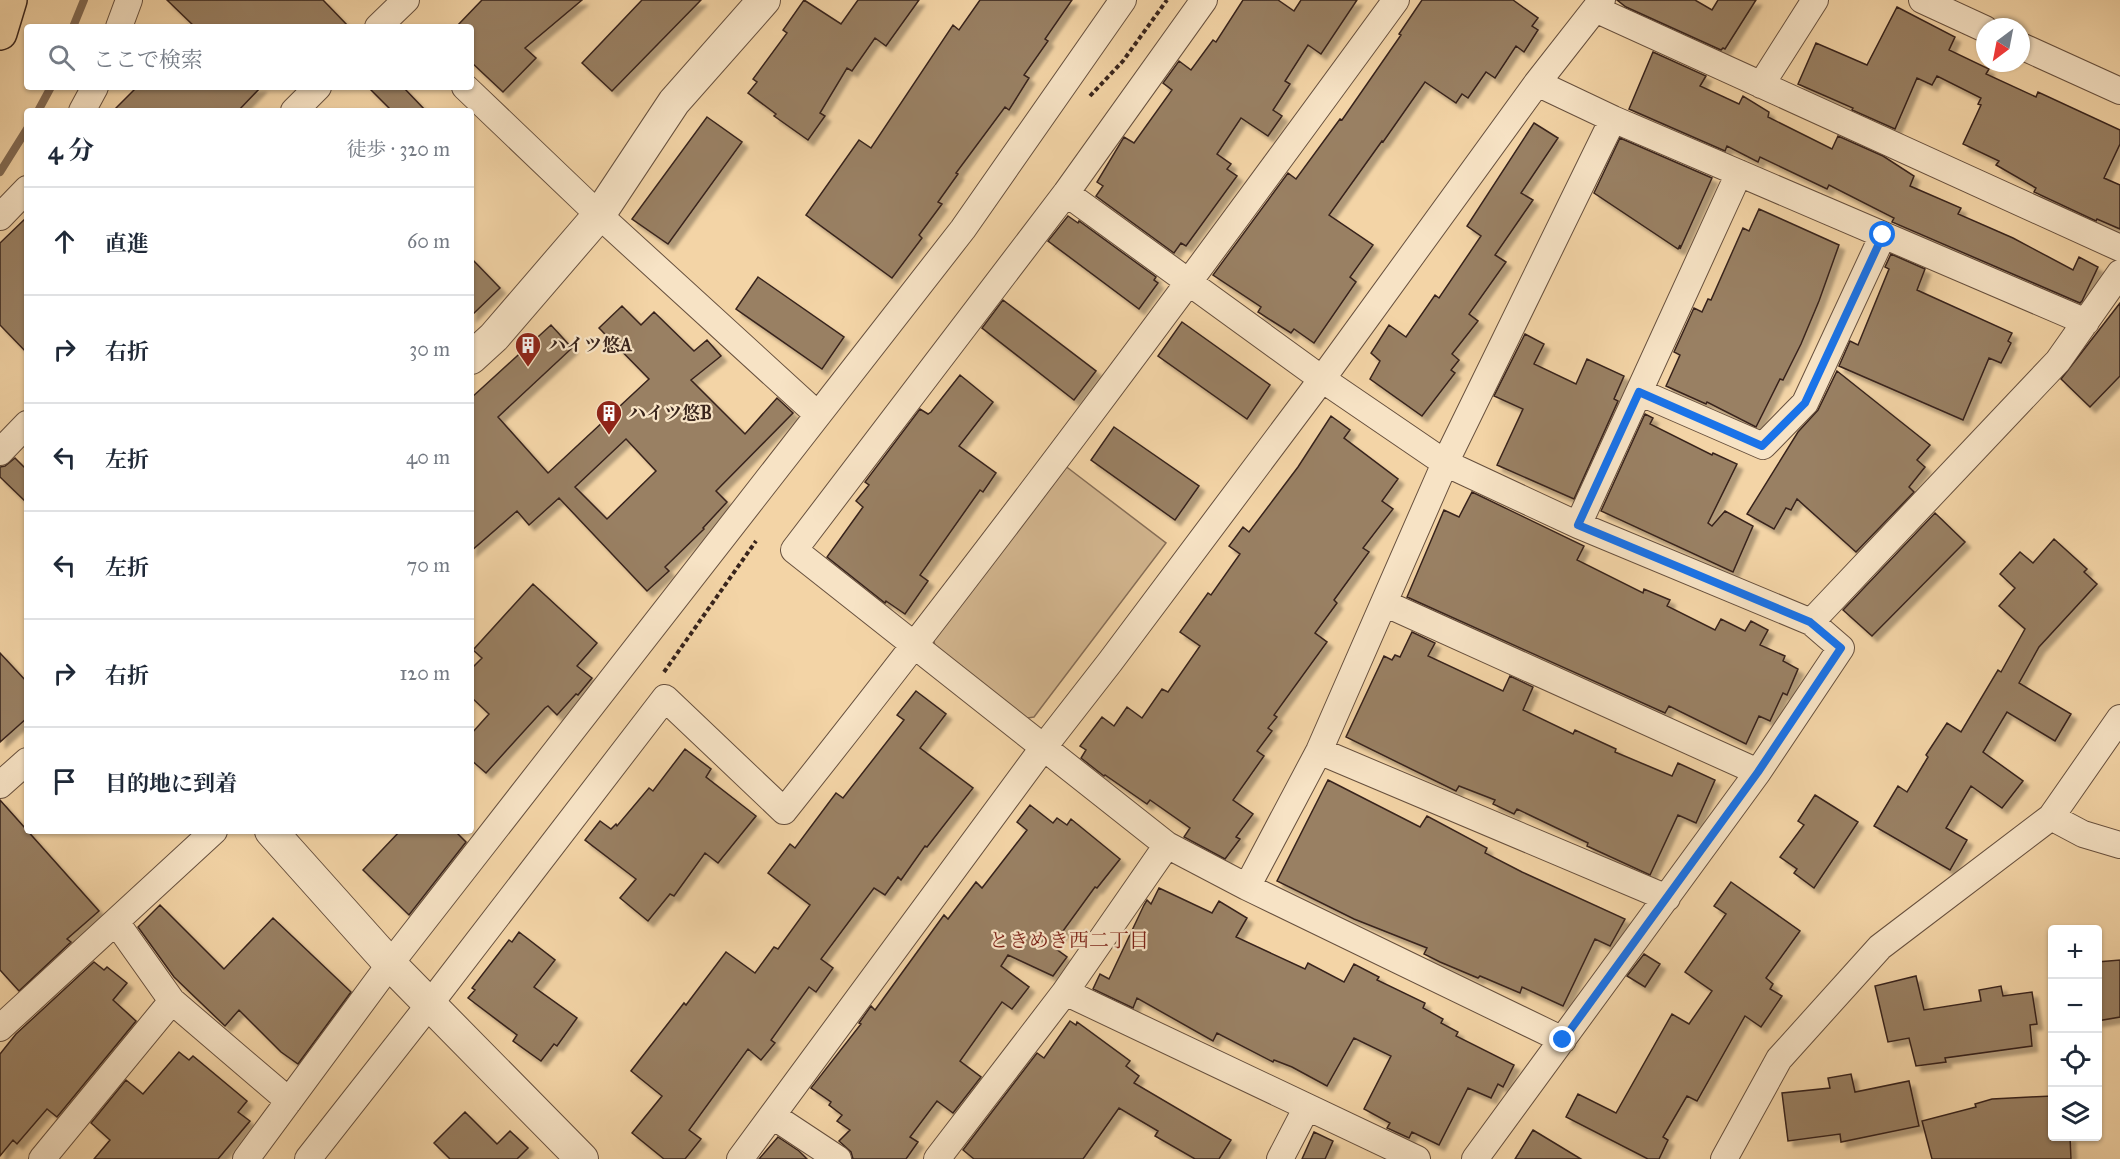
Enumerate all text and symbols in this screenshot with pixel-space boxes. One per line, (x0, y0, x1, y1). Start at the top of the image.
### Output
north arrow (1976, 18, 2030, 72)
search box (24, 24, 474, 90)
icon: search (45, 41, 78, 74)
text: ここで検索 (93, 46, 203, 73)
text: 4 分 (48, 134, 94, 166)
text: 徒歩 · 320 m (346, 137, 450, 161)
route start (1869, 221, 1895, 247)
icon: ahead (48, 225, 81, 258)
text: 60 m (407, 229, 450, 253)
text: 直進 (105, 230, 149, 257)
building icon: ハイツ悠A (513, 330, 543, 368)
icon: right (48, 333, 81, 366)
place label: ハイツ悠A (548, 334, 633, 356)
text: 30 m (409, 337, 450, 361)
text: 右折 (105, 338, 149, 365)
building icon: ハイツ悠B (594, 398, 624, 436)
place label: ハイツ悠B (628, 402, 712, 424)
icon: left (48, 441, 81, 474)
text: 40 m (406, 445, 450, 469)
text: 左折 (105, 446, 149, 473)
icon: left (48, 549, 81, 582)
text: 70 m (407, 553, 450, 577)
text: 左折 (105, 554, 149, 581)
icon: right (48, 657, 81, 690)
text: 120 m (399, 661, 450, 685)
text: 右折 (105, 662, 149, 689)
icon: arrive (48, 765, 81, 798)
text: 目的地に到着 (105, 770, 237, 797)
map controls (2048, 925, 2102, 1141)
button: + (2048, 925, 2102, 979)
district label: ときめき西二丁目 (989, 928, 1149, 952)
button: − (2048, 979, 2102, 1033)
route end (1549, 1026, 1575, 1052)
button: locate (2048, 1033, 2102, 1087)
button: layers (2048, 1087, 2102, 1141)

